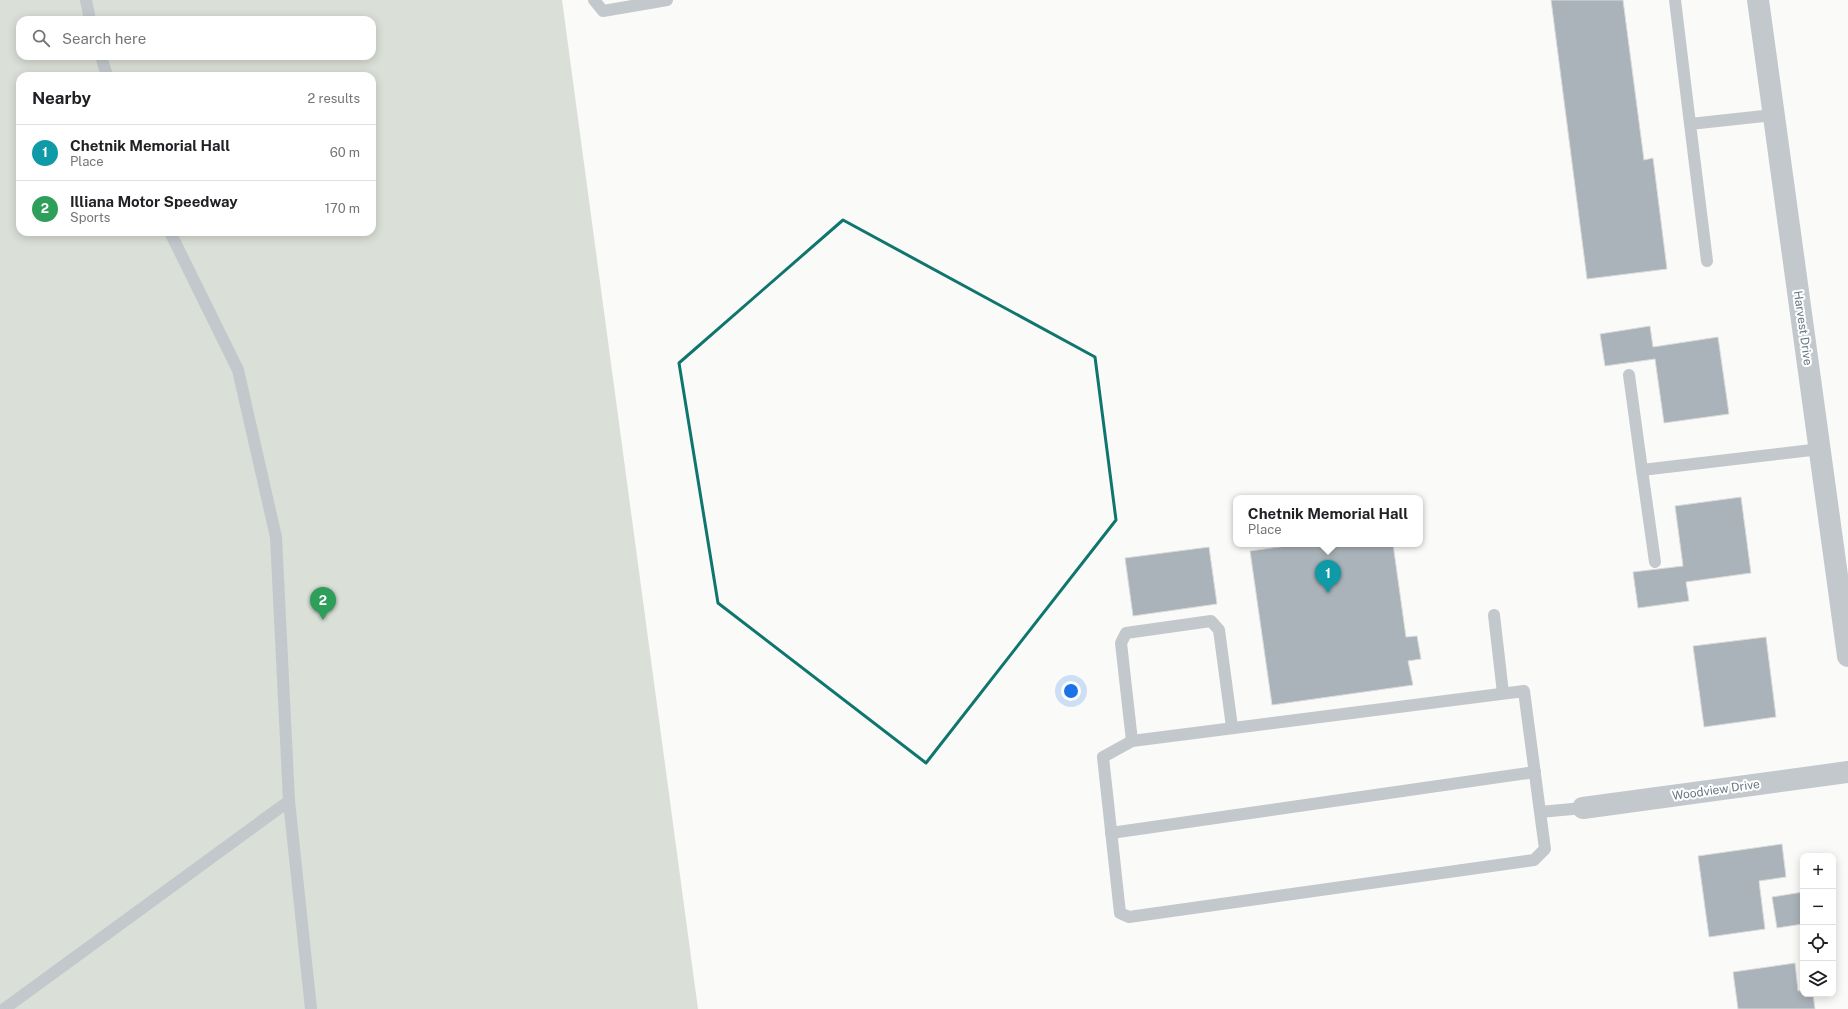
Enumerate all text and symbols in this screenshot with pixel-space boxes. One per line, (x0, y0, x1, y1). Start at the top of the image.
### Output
search box (16, 16, 376, 60)
icon: search (30, 27, 52, 49)
text: Search here (62, 30, 146, 47)
text: Nearby (32, 88, 91, 108)
text: 2 results (308, 91, 360, 106)
text: Chetnik Memorial Hall (70, 137, 230, 154)
text: 1 (42, 145, 48, 160)
text: 60 m (330, 145, 360, 160)
text: Place (70, 154, 104, 169)
text: Illiana Motor Speedway (70, 193, 238, 210)
text: 2 (41, 201, 49, 216)
text: 170 m (325, 201, 360, 216)
text: Sports (70, 210, 110, 225)
street label: Harvest Drive (1791, 290, 1815, 367)
popup (1233, 495, 1423, 547)
text: Chetnik Memorial Hall (1248, 505, 1408, 522)
text: Place (1248, 522, 1282, 537)
pin: 1 (1315, 560, 1341, 593)
pin: 2 (310, 587, 336, 620)
your location (1061, 681, 1081, 701)
street label: Woodview Drive (1671, 777, 1761, 803)
map controls (1800, 853, 1836, 997)
button: + (1800, 853, 1836, 889)
button: − (1800, 889, 1836, 925)
button: locate (1800, 925, 1836, 961)
button: layers (1800, 961, 1836, 997)

